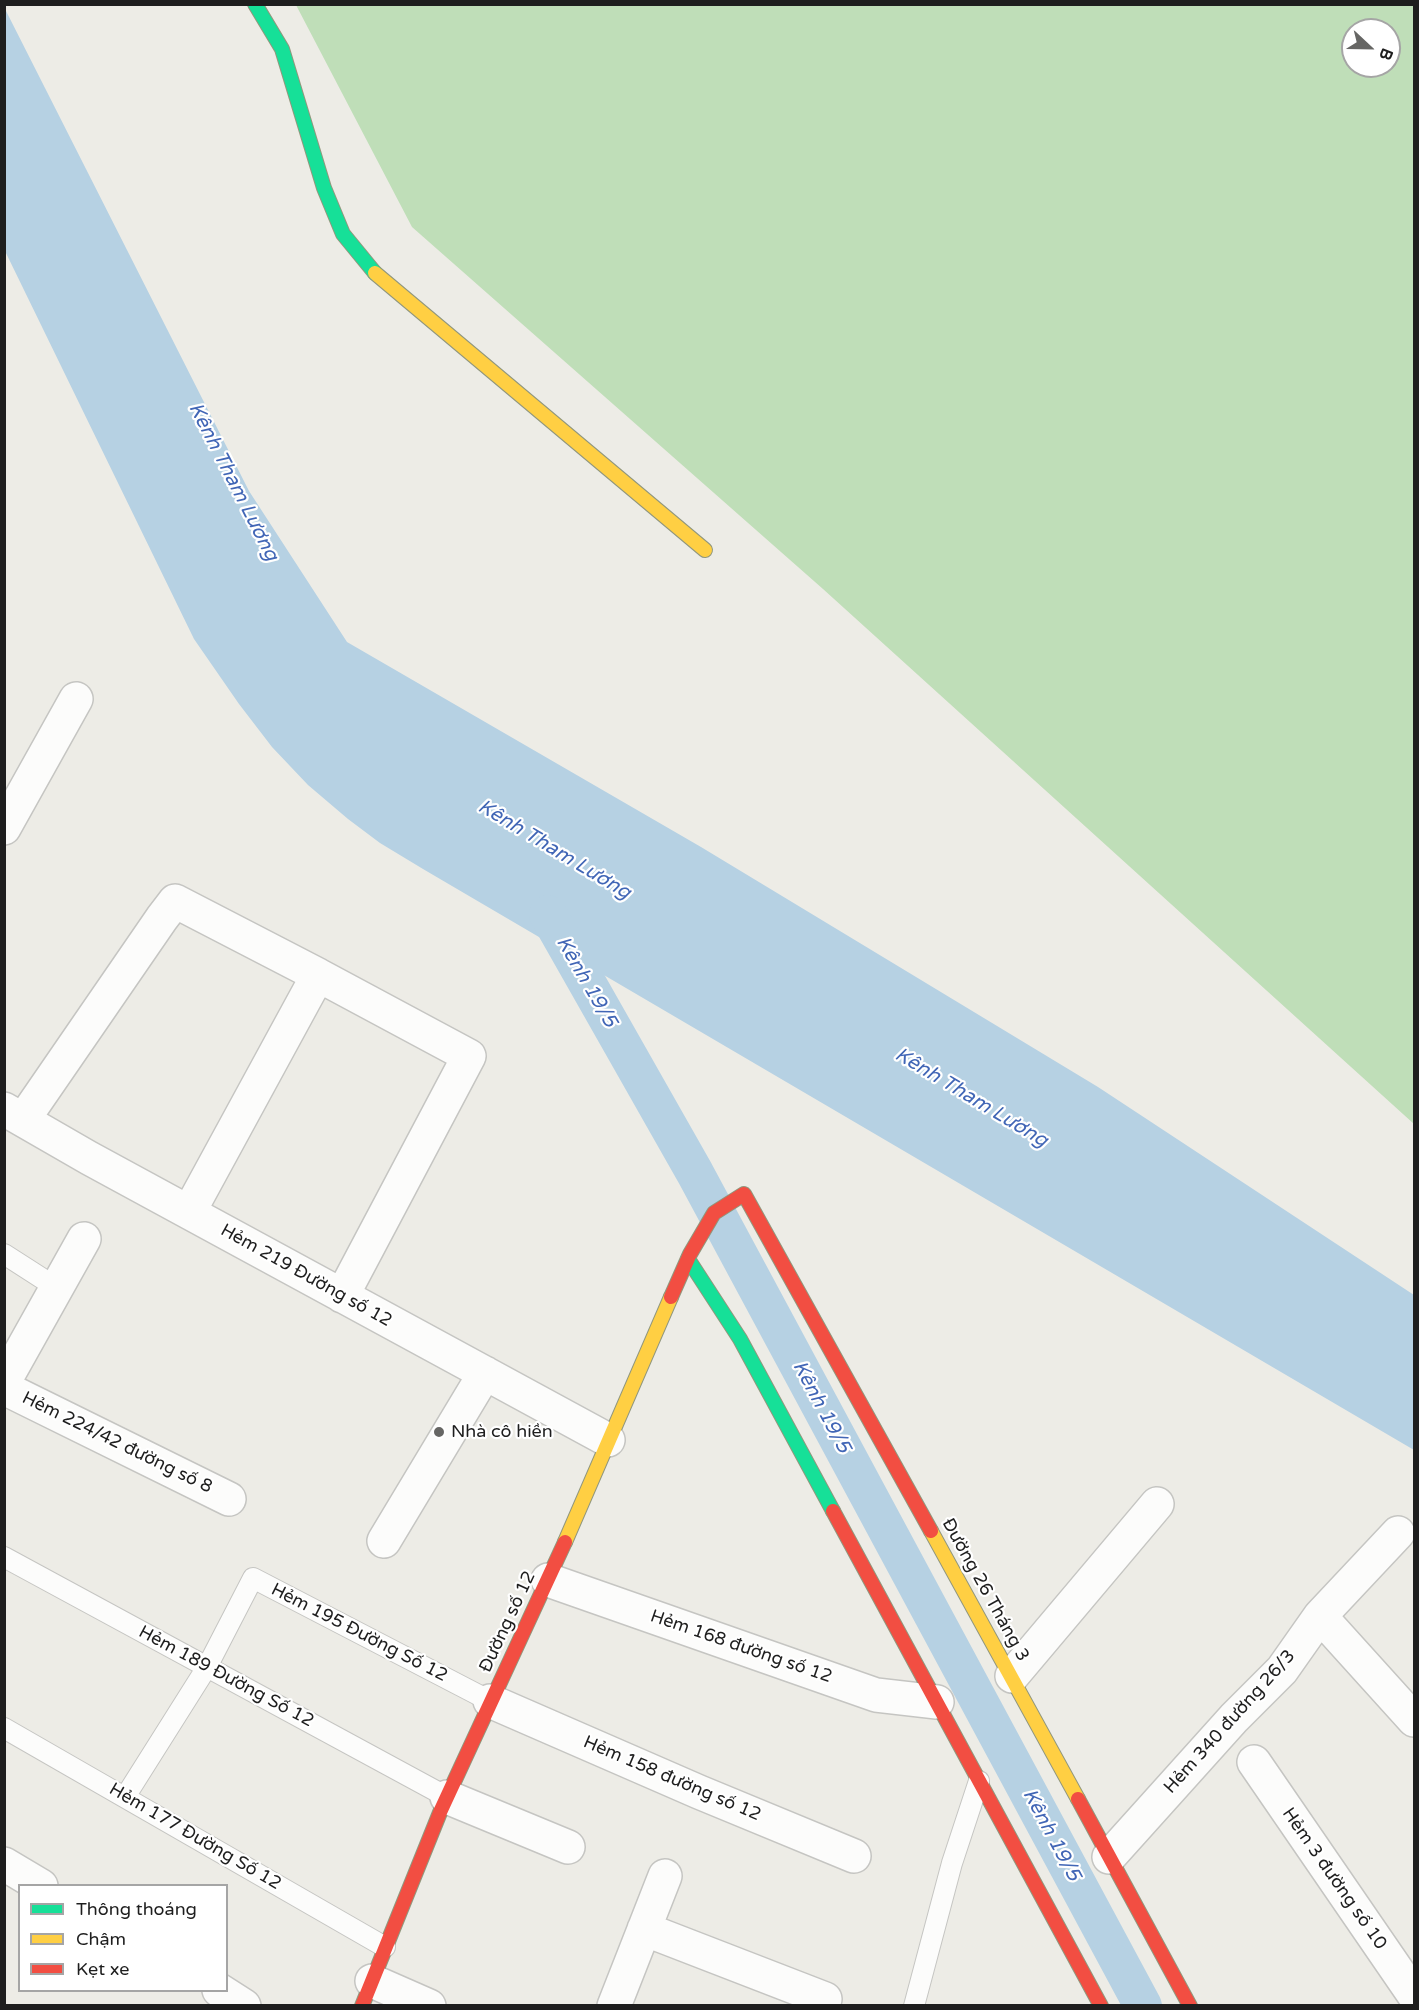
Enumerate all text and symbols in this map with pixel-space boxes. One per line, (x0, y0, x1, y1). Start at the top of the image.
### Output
north arrow (1341, 18, 1401, 78)
text: B (1374, 45, 1397, 63)
water label: Kênh Tham Lương (183, 399, 283, 565)
water label: Kênh Tham Lương (473, 795, 635, 905)
water label: Kênh 19/5 (550, 932, 622, 1032)
water label: Kênh Tham Lương (890, 1043, 1052, 1153)
street label: Hẻm 219 Đường số 12 (216, 1220, 396, 1332)
water label: Kênh 19/5 (787, 1357, 855, 1457)
street label: Hẻm 224/42 đường số 8 (18, 1387, 216, 1499)
place label: Nhà cô hiền (451, 1421, 553, 1443)
marker: Nhà cô hiền (432, 1425, 446, 1439)
street label: Đường 26 Tháng 3 (937, 1515, 1033, 1665)
street label: Đường số 12 (475, 1568, 541, 1676)
street label: Hẻm 195 Đường Số 12 (267, 1579, 451, 1687)
street label: Hẻm 168 đường số 12 (647, 1606, 835, 1688)
street label: Hẻm 189 Đường Số 12 (135, 1622, 317, 1732)
street label: Hẻm 340 đường 26/3 (1160, 1646, 1300, 1798)
street label: Hẻm 158 đường số 12 (580, 1732, 764, 1826)
street label: Hẻm 177 Đường Số 12 (105, 1779, 285, 1895)
water label: Kênh 19/5 (1017, 1785, 1085, 1885)
street label: Hẻm 3 đường số 10 (1277, 1804, 1391, 1954)
legend (18, 1884, 228, 1992)
text: Thông thoáng (76, 1898, 197, 1920)
text: Chậm (76, 1928, 126, 1950)
text: Kẹt xe (76, 1958, 130, 1980)

